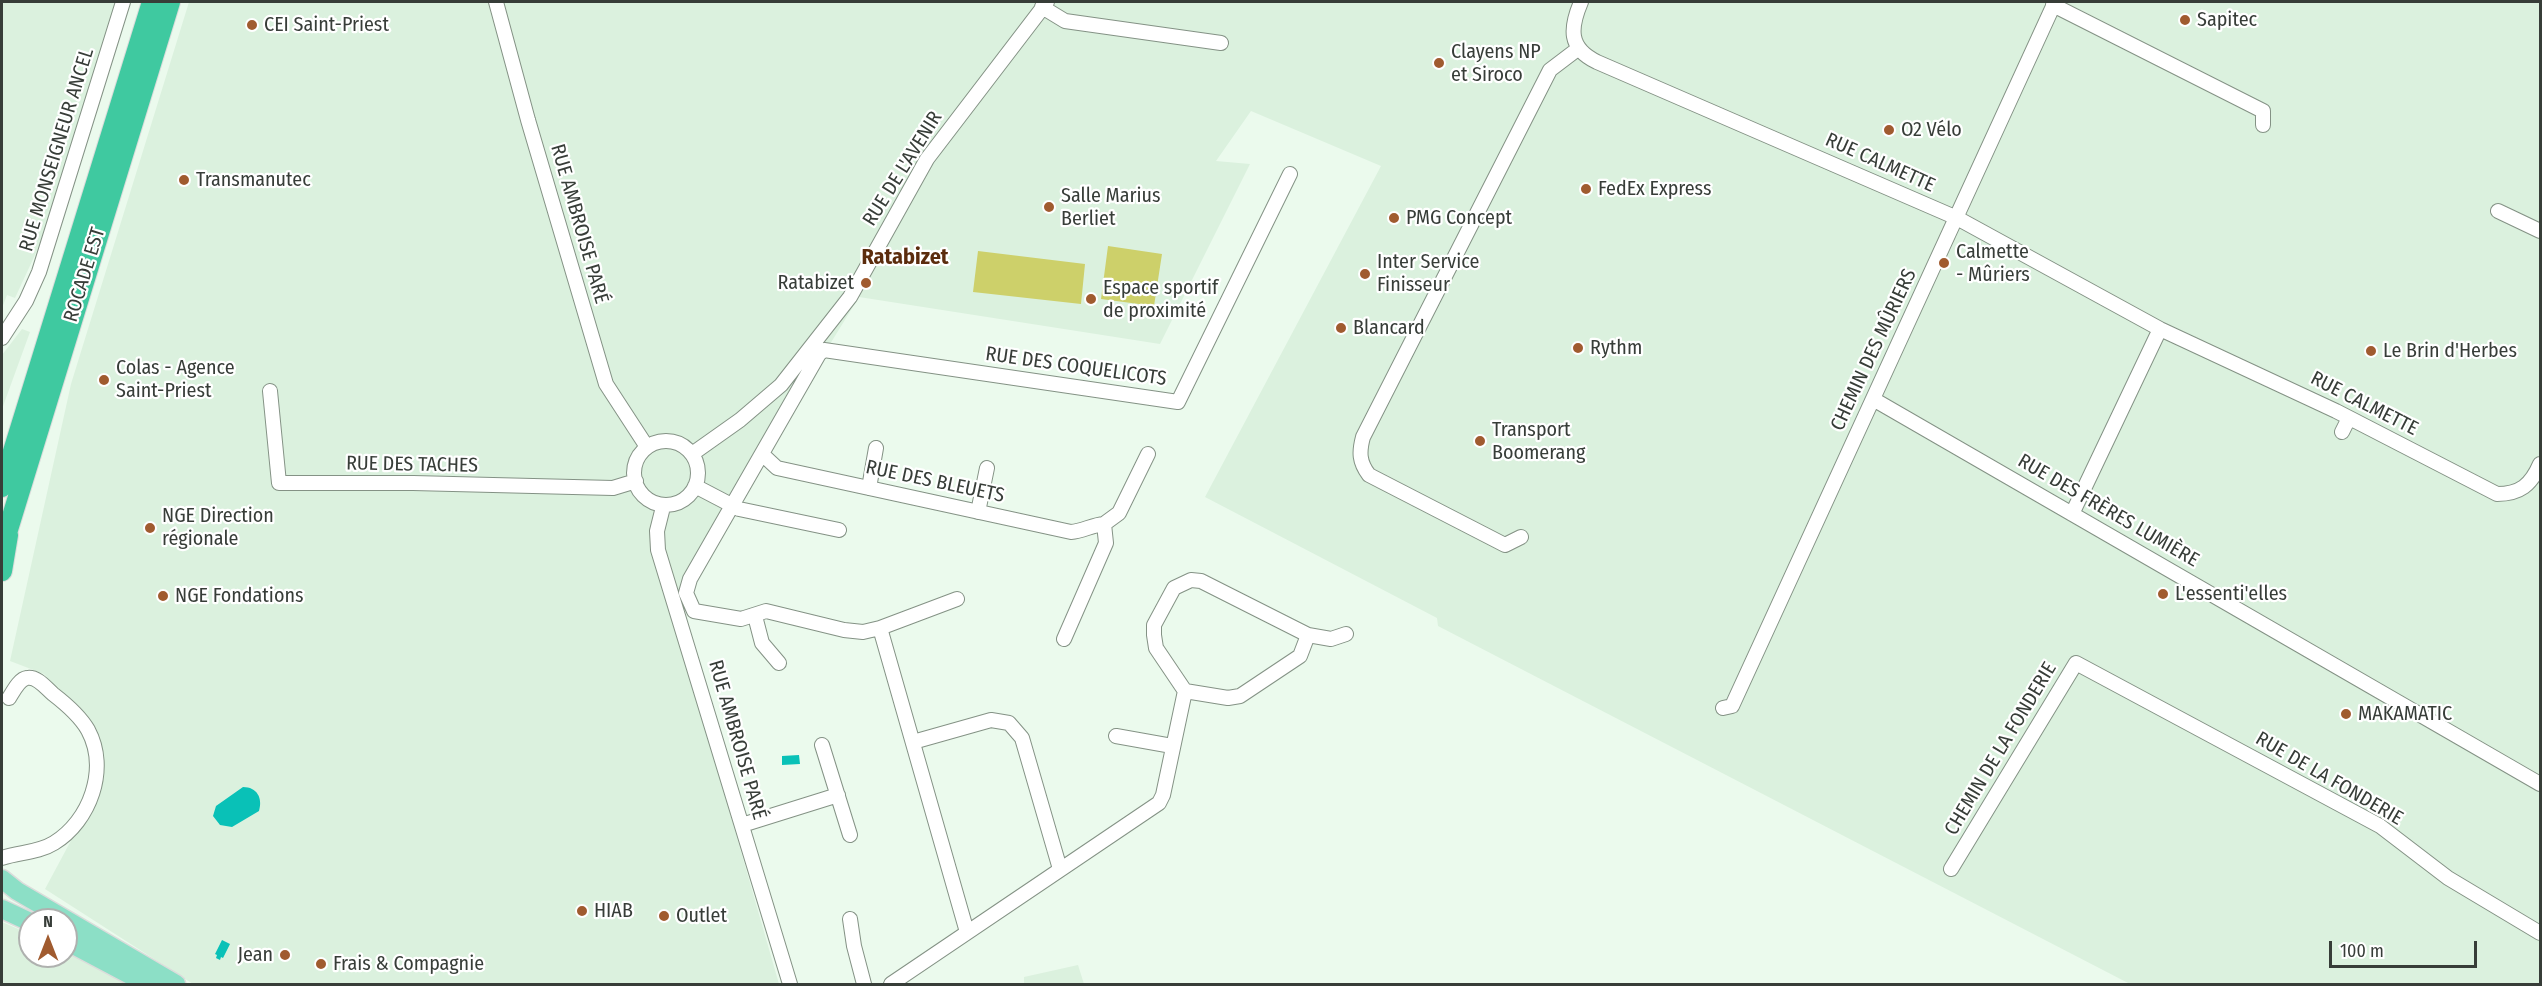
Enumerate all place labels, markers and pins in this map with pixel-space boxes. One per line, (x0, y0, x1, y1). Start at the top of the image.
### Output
place label: Sapitec (2197, 8, 2257, 32)
place label: CEI Saint-Priest (264, 13, 389, 37)
marker: Sapitec (2178, 13, 2192, 27)
marker: CEI Saint-Priest (245, 18, 259, 32)
place label: Clayens NP et Siroco (1451, 40, 1541, 87)
marker: Clayens NP et Siroco (1432, 56, 1446, 70)
place label: O2 Vélo (1901, 118, 1962, 142)
marker: O2 Vélo (1882, 123, 1896, 137)
place label: Transmanutec (196, 168, 311, 192)
marker: Transmanutec (177, 173, 191, 187)
place label: FedEx Express (1598, 177, 1711, 201)
marker: FedEx Express (1579, 182, 1593, 196)
place label: Salle Marius Berliet (1061, 184, 1161, 231)
marker: Salle Marius Berliet (1042, 200, 1056, 214)
place label: PMG Concept (1406, 206, 1512, 230)
marker: PMG Concept (1387, 211, 1401, 225)
place label: Calmette - Mûriers (1956, 240, 2030, 287)
place label: Inter Service Finisseur (1377, 250, 1479, 297)
marker: Calmette - Mûriers (1937, 256, 1951, 270)
marker: Inter Service Finisseur (1358, 267, 1372, 281)
place label: Ratabizet (777, 271, 854, 295)
marker: Ratabizet (859, 276, 873, 290)
place label: Espace sportif de proximité (1103, 276, 1218, 323)
marker: Espace sportif de proximité (1084, 292, 1098, 306)
place label: Blancard (1353, 316, 1425, 340)
marker: Blancard (1334, 321, 1348, 335)
place label: Rythm (1590, 336, 1642, 360)
place label: Le Brin d'Herbes (2383, 339, 2517, 363)
marker: Rythm (1571, 341, 1585, 355)
marker: Le Brin d'Herbes (2364, 344, 2378, 358)
place label: Colas - Agence Saint-Priest (116, 356, 235, 403)
marker: Colas - Agence Saint-Priest (97, 373, 111, 387)
place label: Transport Boomerang (1492, 418, 1585, 465)
marker: Transport Boomerang (1473, 434, 1487, 448)
place label: NGE Direction régionale (162, 504, 274, 551)
marker: NGE Direction régionale (143, 521, 157, 535)
place label: L'essenti'elles (2175, 582, 2287, 606)
place label: NGE Fondations (175, 584, 303, 608)
marker: L'essenti'elles (2156, 587, 2170, 601)
marker: NGE Fondations (156, 589, 170, 603)
place label: MAKAMATIC (2358, 702, 2452, 726)
marker: MAKAMATIC (2339, 707, 2353, 721)
place label: HIAB (594, 899, 633, 923)
marker: HIAB (575, 904, 589, 918)
place label: Outlet (676, 904, 727, 928)
marker: Outlet (657, 909, 671, 923)
place label: Jean (238, 943, 273, 967)
marker: Jean (278, 948, 292, 962)
place label: Frais & Compagnie (333, 952, 484, 976)
marker: Frais & Compagnie (314, 957, 328, 971)

